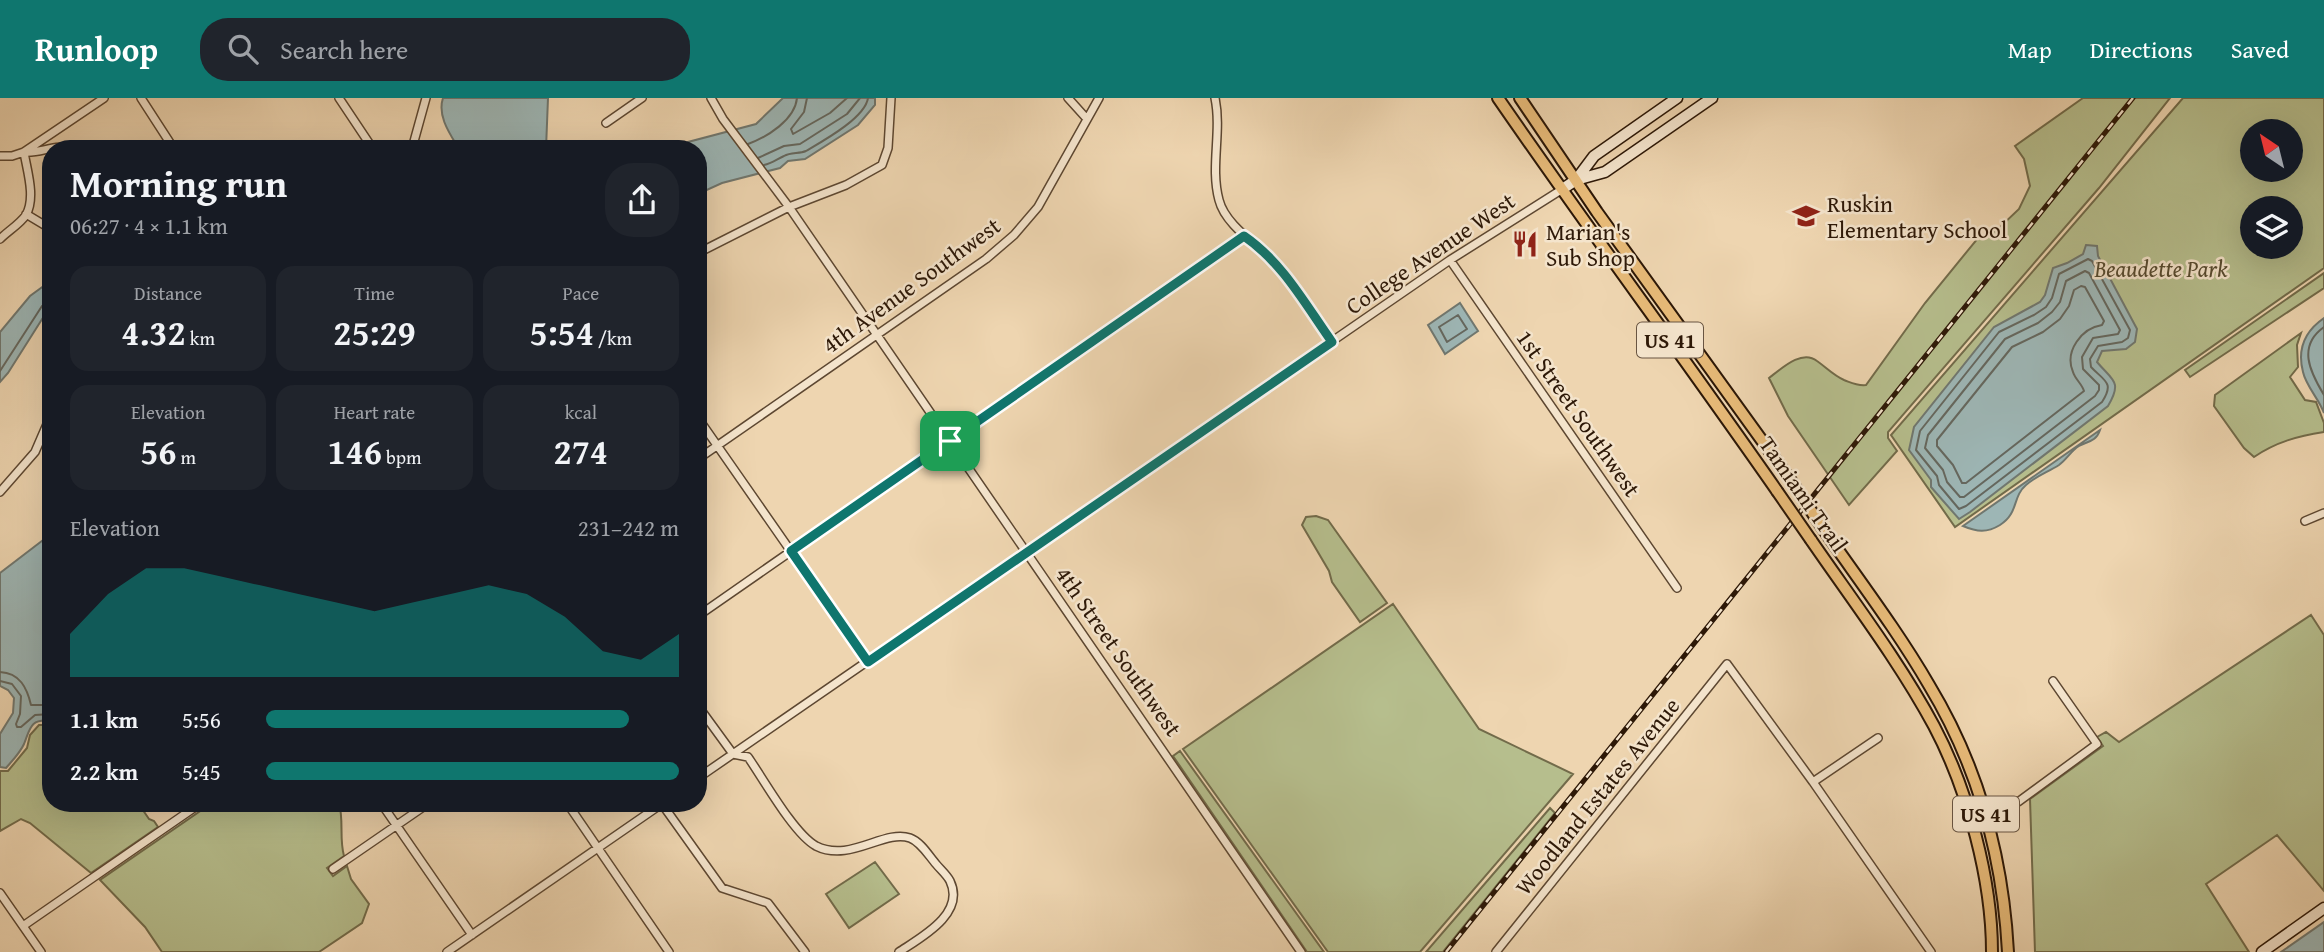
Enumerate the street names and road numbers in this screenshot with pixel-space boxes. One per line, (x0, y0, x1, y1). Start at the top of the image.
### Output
street label: College Avenue West (1339, 184, 1521, 322)
street label: 4th Avenue Southwest (815, 209, 1007, 361)
road number: US 41 (1637, 322, 1703, 358)
street label: 1st Street Southwest (1509, 323, 1649, 503)
street label: Tamiami Trail (1752, 429, 1856, 559)
street label: 4th Street Southwest (1048, 559, 1190, 743)
street label: Woodland Estates Avenue (1507, 690, 1687, 902)
road number: US 41 (1953, 796, 2019, 832)

